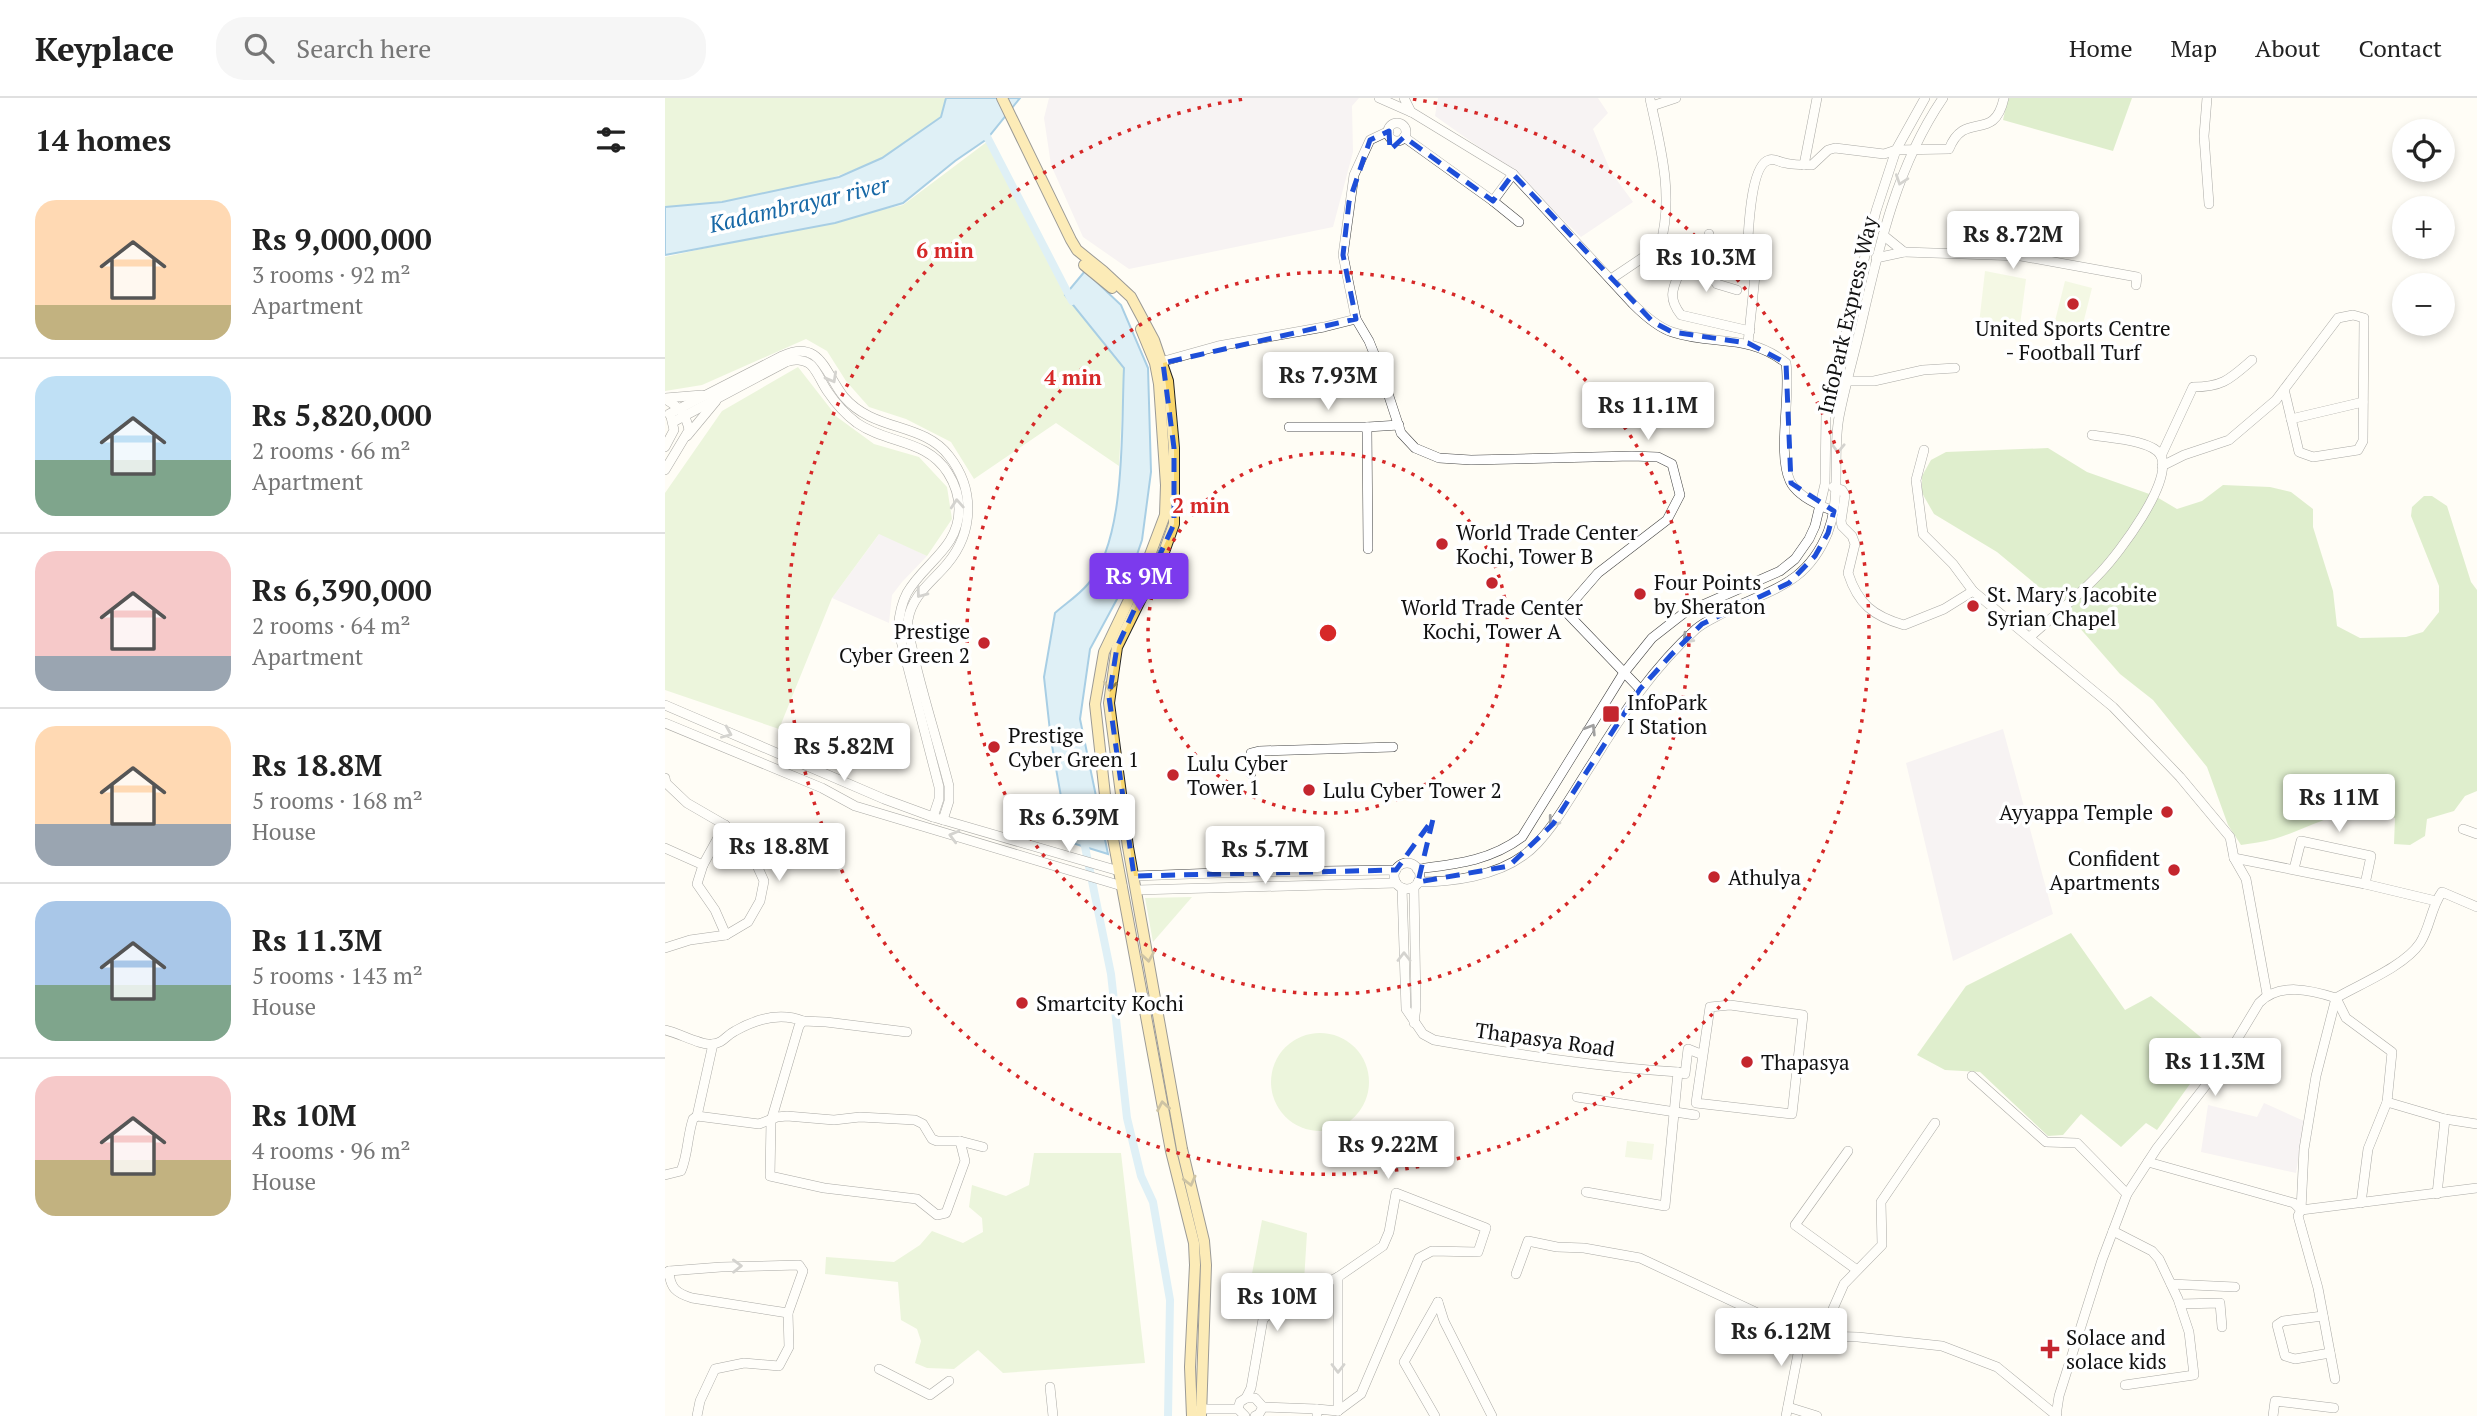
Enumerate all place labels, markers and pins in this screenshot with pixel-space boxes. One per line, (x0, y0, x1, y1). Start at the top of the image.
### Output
pin: Rs 8.72M (1941, 212, 2085, 271)
pin: Rs 10.3M (1634, 234, 1778, 294)
marker: United Sports Centre - Football Turf (2065, 296, 2081, 312)
place label: United Sports Centre - Football Turf (1975, 314, 2171, 366)
pin: Rs 7.93M (1256, 352, 1400, 412)
pin: Rs 11.1M (1576, 382, 1720, 442)
place label: World Trade Center Kochi, Tower B (1456, 518, 1638, 570)
marker: World Trade Center Kochi, Tower B (1434, 536, 1450, 552)
pin: Rs 9M (1090, 554, 1188, 613)
place label: Four Points by Sheraton (1654, 568, 1766, 620)
marker: World Trade Center Kochi, Tower A (1484, 575, 1500, 591)
place label: St. Mary's Jacobite Syrian Chapel (1987, 580, 2157, 632)
marker: Four Points by Sheraton (1632, 586, 1648, 602)
place label: World Trade Center Kochi, Tower A (1401, 593, 1583, 645)
marker: St. Mary's Jacobite Syrian Chapel (1965, 598, 1981, 614)
place label: Prestige Cyber Green 2 (839, 617, 970, 669)
centre of rings (1316, 621, 1340, 645)
marker: Prestige Cyber Green 2 (976, 635, 992, 651)
place label: InfoPark I Station (1627, 688, 1708, 740)
marker: InfoPark I Station (1601, 704, 1621, 724)
place label: Prestige Cyber Green 1 (1008, 721, 1139, 773)
pin: Rs 5.82M (772, 724, 916, 783)
marker: Prestige Cyber Green 1 (986, 739, 1002, 755)
place label: Lulu Cyber Tower 1 (1187, 749, 1288, 801)
marker: Lulu Cyber Tower 1 (1165, 767, 1181, 783)
pin: Rs 11M (2282, 774, 2396, 834)
place label: Lulu Cyber Tower 2 (1323, 776, 1502, 804)
marker: Lulu Cyber Tower 2 (1301, 782, 1317, 798)
pin: Rs 6.39M (997, 794, 1141, 854)
place label: Ayyappa Temple (1999, 798, 2153, 826)
marker: Ayyappa Temple (2159, 804, 2175, 820)
pin: Rs 18.8M (707, 824, 851, 883)
pin: Rs 5.7M (1200, 826, 1330, 886)
place label: Confident Apartments (2049, 844, 2160, 896)
marker: Confident Apartments (2166, 862, 2182, 878)
place label: Athulya (1728, 863, 1801, 891)
marker: Athulya (1706, 869, 1722, 885)
place label: Smartcity Kochi (1036, 989, 1184, 1017)
marker: Smartcity Kochi (1014, 995, 1030, 1011)
pin: Rs 11.3M (2143, 1038, 2287, 1098)
place label: Thapasya (1761, 1048, 1850, 1076)
marker: Thapasya (1739, 1054, 1755, 1070)
pin: Rs 9.22M (1316, 1122, 1460, 1181)
pin: Rs 10M (1220, 1274, 1334, 1333)
pin: Rs 6.12M (1709, 1308, 1853, 1368)
place label: Solace and solace kids (2066, 1323, 2167, 1375)
marker: Solace and solace kids (2040, 1339, 2060, 1359)

